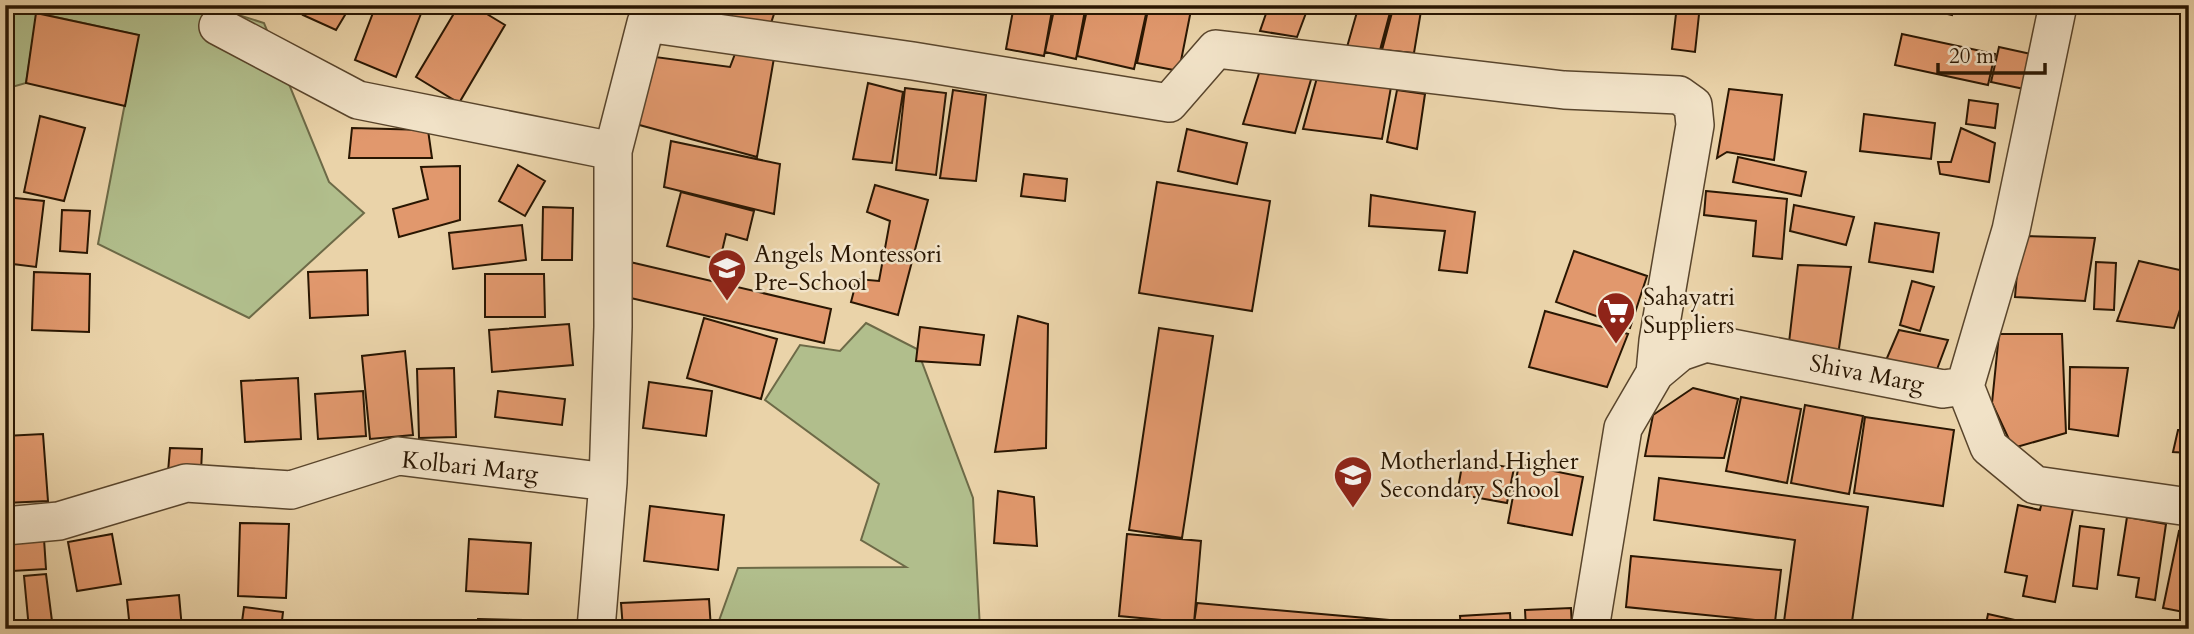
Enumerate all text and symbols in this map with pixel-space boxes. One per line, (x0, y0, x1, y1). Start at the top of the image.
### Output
scale bar (1938, 32, 2045, 76)
text: 20 m (1949, 42, 1994, 71)
place label: Angels Montessori Pre-School (754, 238, 942, 299)
school or university icon: Angels Montessori Pre-School (706, 247, 748, 302)
place label: Sahayatri Suppliers (1643, 281, 1735, 342)
supermarket icon: Sahayatri Suppliers (1595, 290, 1637, 345)
street label: Shiva Marg (1807, 347, 1928, 401)
street label: Kolbari Marg (400, 443, 541, 491)
place label: Motherland Higher Secondary School (1380, 445, 1579, 506)
school or university icon: Motherland Higher Secondary School (1332, 454, 1374, 509)

